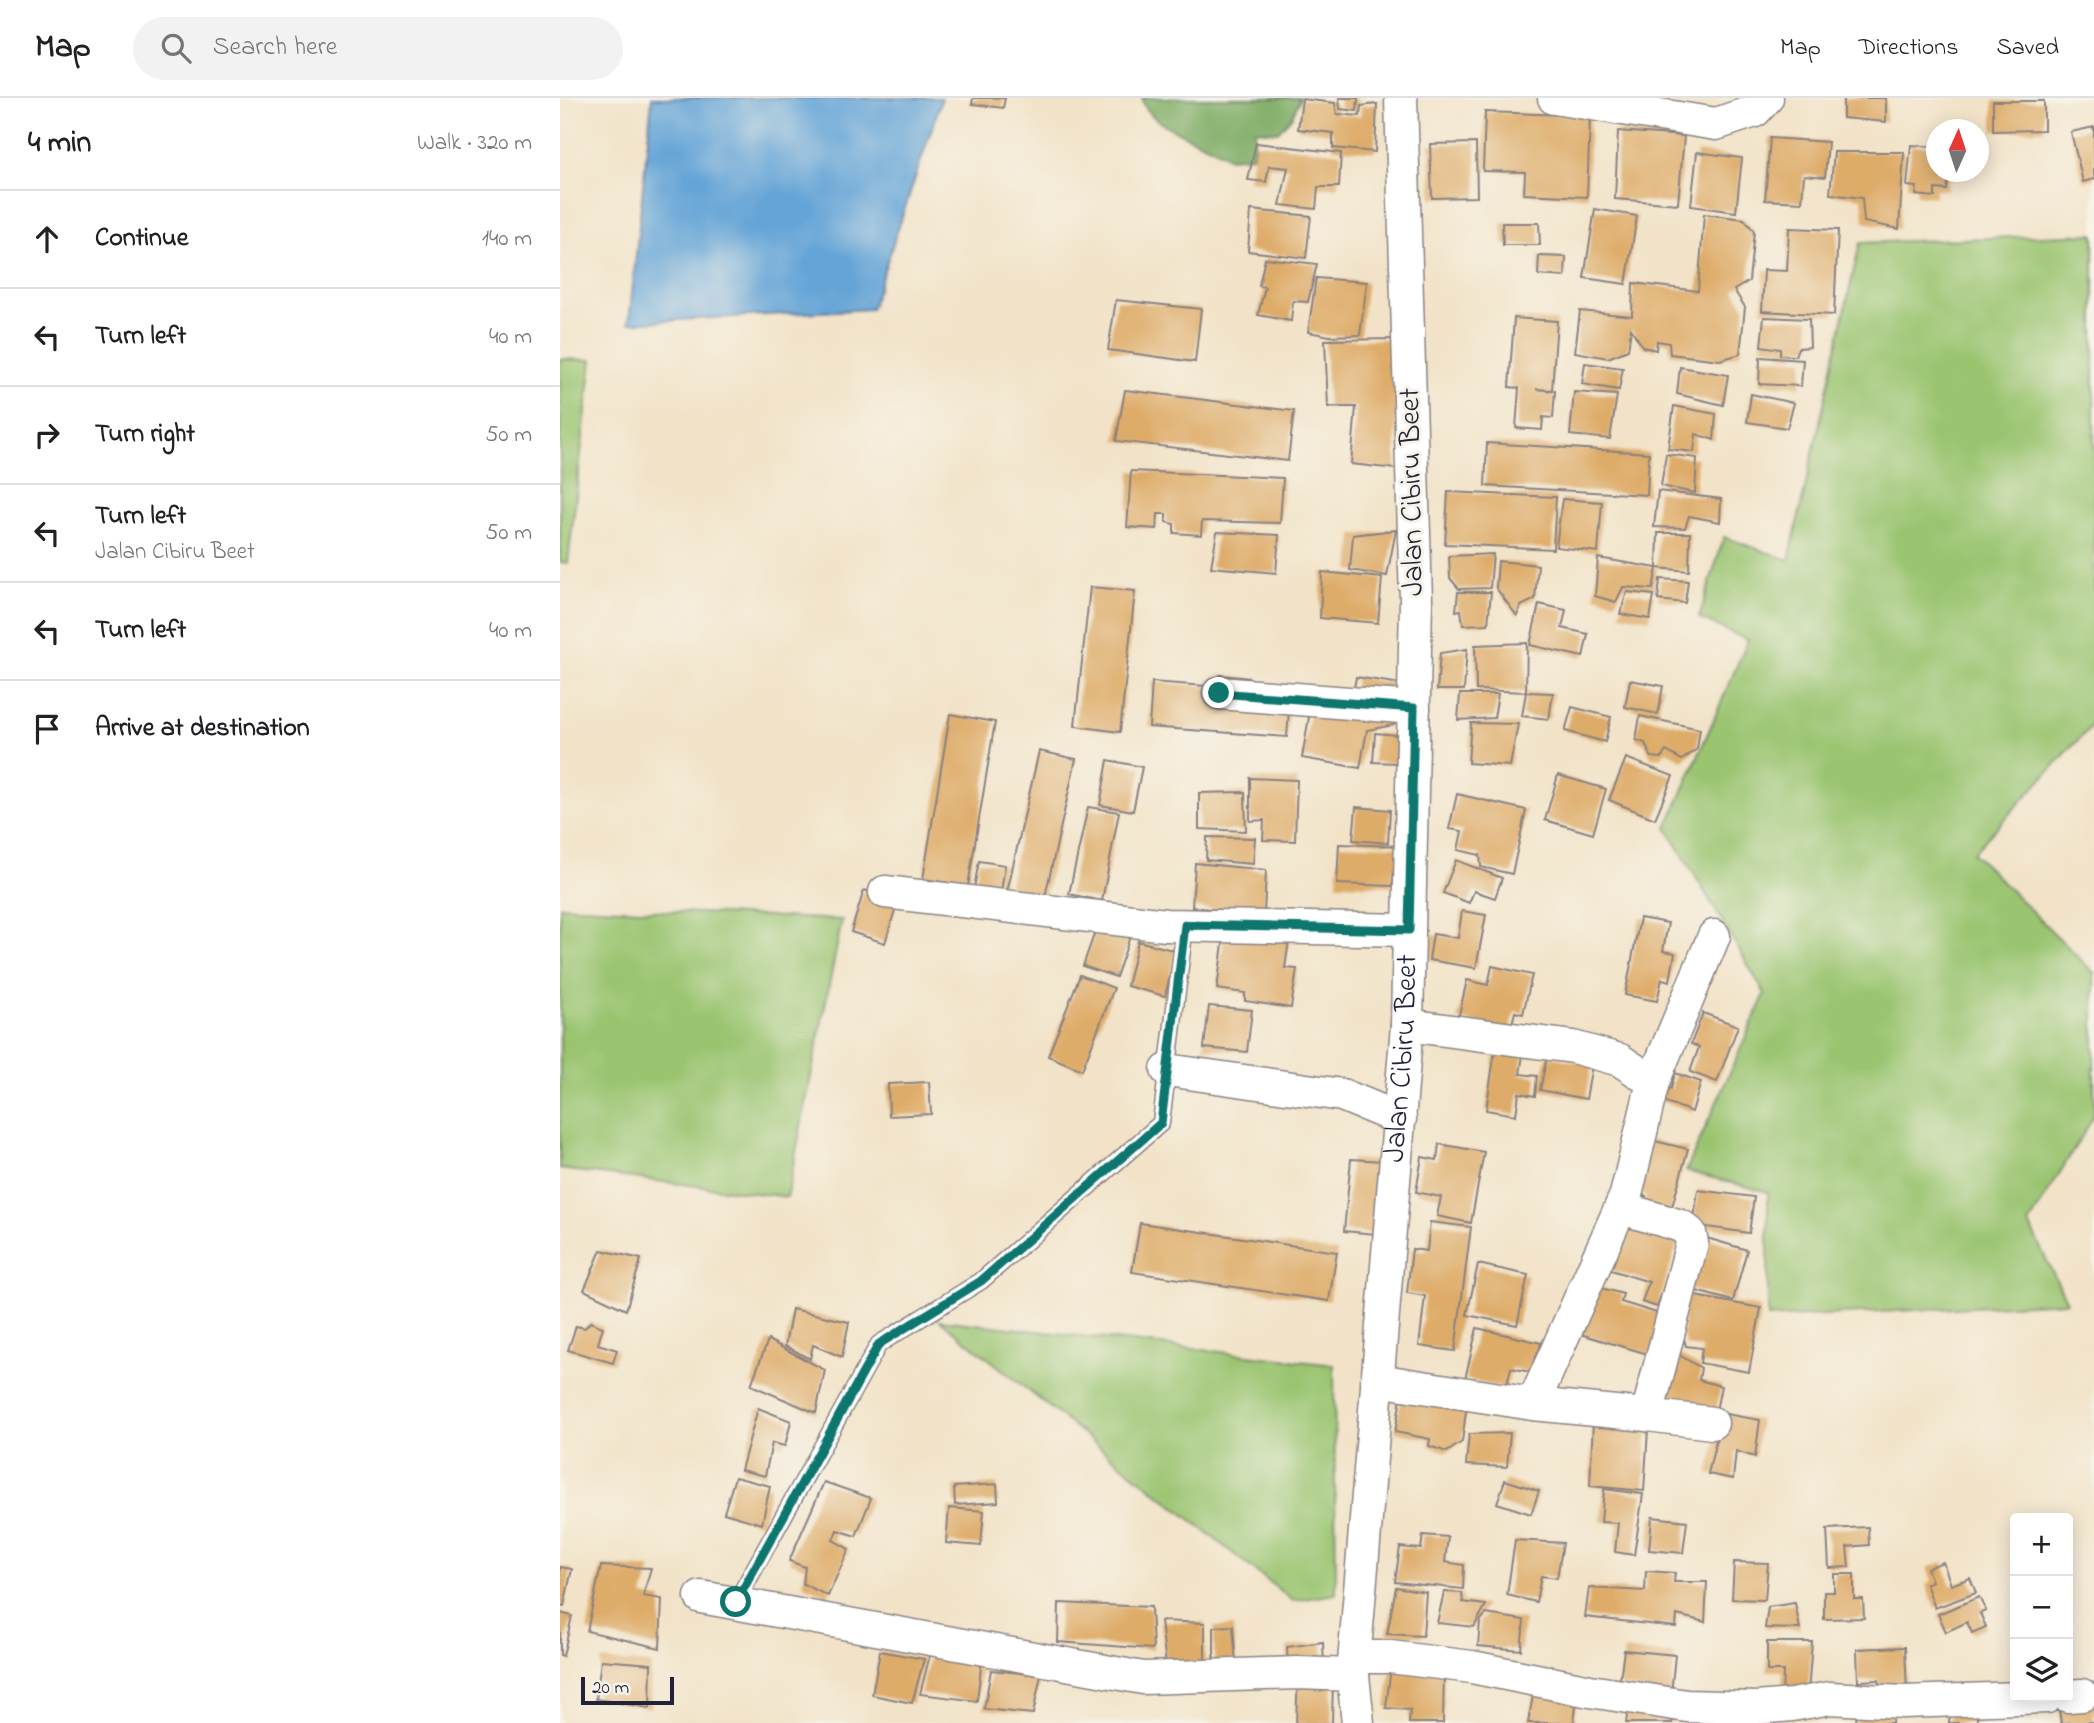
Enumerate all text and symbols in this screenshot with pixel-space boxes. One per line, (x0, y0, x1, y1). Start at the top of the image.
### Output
search box (133, 17, 623, 80)
text: Map (35, 24, 91, 72)
icon: search (157, 29, 195, 67)
text: Search here (213, 29, 337, 67)
text: Map (1780, 31, 1821, 66)
text: Directions (1859, 31, 1958, 66)
text: Saved (1996, 31, 2059, 66)
north arrow (1926, 119, 1989, 182)
text: 4 min (28, 122, 91, 166)
text: Walk · 320 m (417, 127, 532, 160)
icon: ahead (28, 220, 66, 258)
text: Continue (95, 220, 188, 258)
text: 140 m (482, 223, 532, 256)
icon: left (28, 318, 66, 356)
text: Turn left (95, 318, 186, 356)
text: 40 m (489, 321, 532, 354)
street label: Jalan Cibiru Beet (1389, 387, 1437, 597)
icon: right (28, 416, 66, 454)
text: Turn right (95, 416, 195, 454)
text: 50 m (485, 419, 532, 452)
text: Turn left (95, 498, 186, 536)
icon: left (28, 514, 66, 552)
text: 50 m (485, 517, 532, 550)
text: Jalan Cibiru Beet (95, 536, 255, 569)
icon: left (28, 612, 66, 650)
text: Turn left (95, 612, 186, 650)
text: 40 m (489, 615, 532, 648)
route end (1203, 677, 1234, 708)
icon: arrive (28, 710, 66, 748)
text: Arrive at destination (95, 710, 310, 748)
street label: Jalan Cibiru Beet (1374, 954, 1430, 1164)
map controls (2010, 1513, 2073, 1702)
button: + (2010, 1513, 2073, 1576)
button: − (2010, 1576, 2073, 1639)
route start (720, 1586, 751, 1617)
button: layers (2010, 1639, 2073, 1702)
scale bar (581, 1674, 674, 1706)
text: 20 m (592, 1675, 629, 1702)

